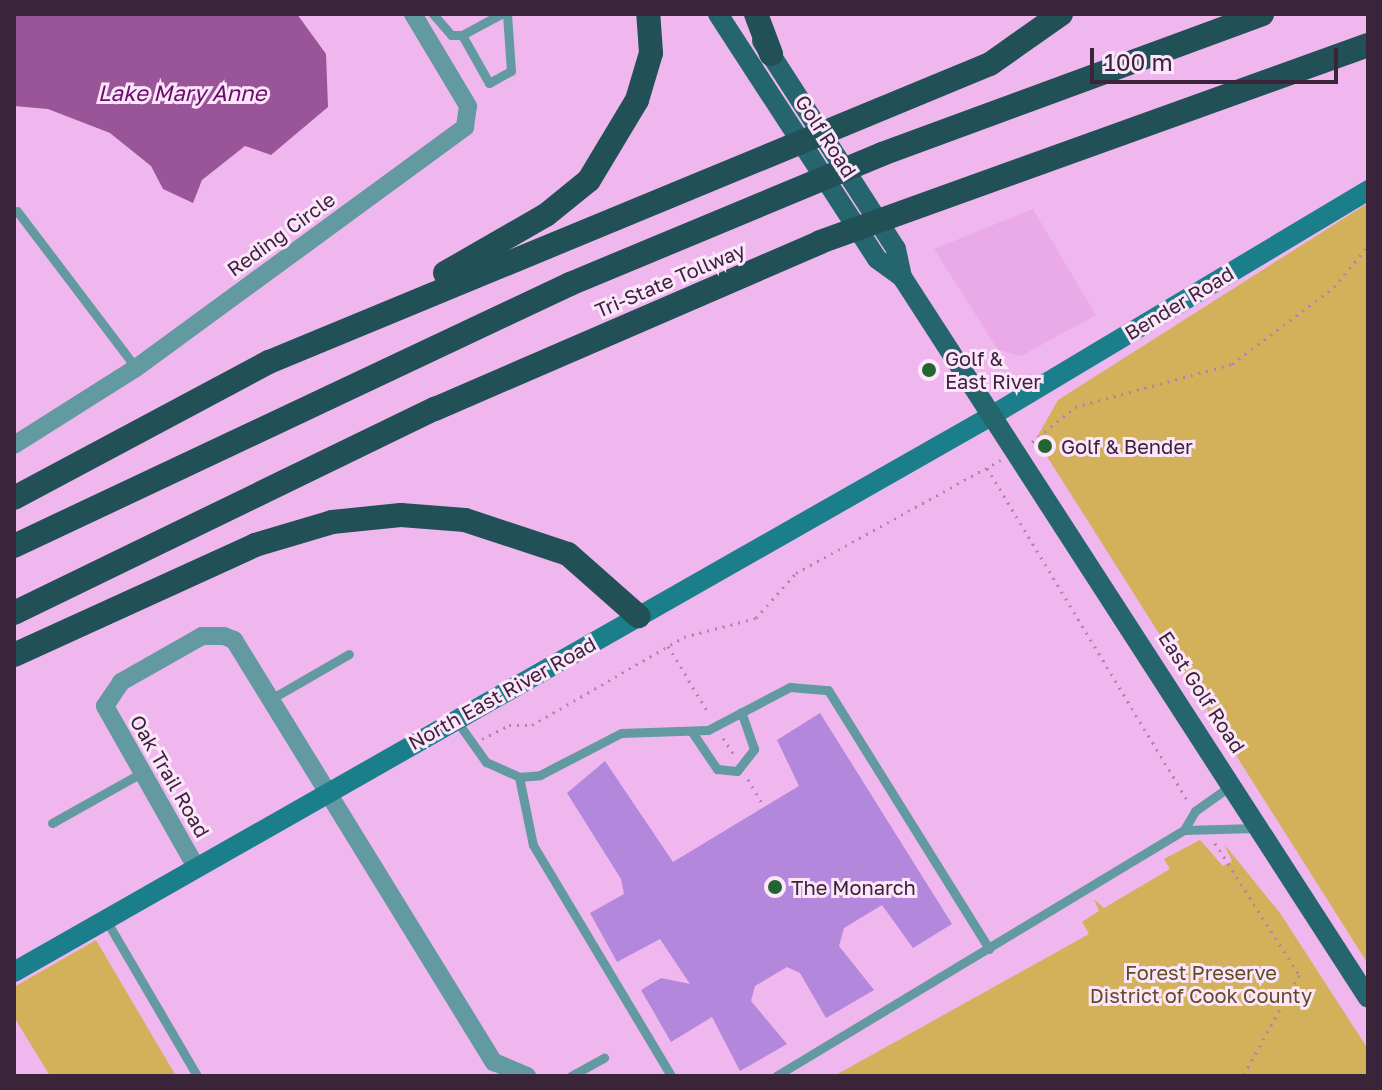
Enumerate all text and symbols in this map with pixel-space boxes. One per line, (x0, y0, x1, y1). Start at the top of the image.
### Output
scale bar (1094, 32, 1342, 82)
text: 100 m (1104, 47, 1173, 76)
water label: Lake Mary Anne (98, 80, 266, 106)
street label: Golf Road (791, 90, 861, 182)
street label: Reding Circle (222, 187, 340, 281)
street label: Tri-State Tollway (591, 238, 749, 322)
street label: Bender Road (1120, 261, 1238, 345)
place label: Golf & East River (945, 346, 1041, 393)
marker: Golf & East River (920, 361, 938, 379)
place label: Golf & Bender (1061, 434, 1193, 458)
marker: Golf & Bender (1036, 437, 1054, 455)
street label: East Golf Road (1154, 627, 1250, 757)
street label: North East River Road (404, 631, 600, 755)
street label: Oak Trail Road (125, 710, 215, 842)
place label: The Monarch (791, 875, 916, 899)
marker: The Monarch (766, 878, 784, 896)
park label: Forest Preserve District of Cook County (1090, 960, 1312, 1007)

